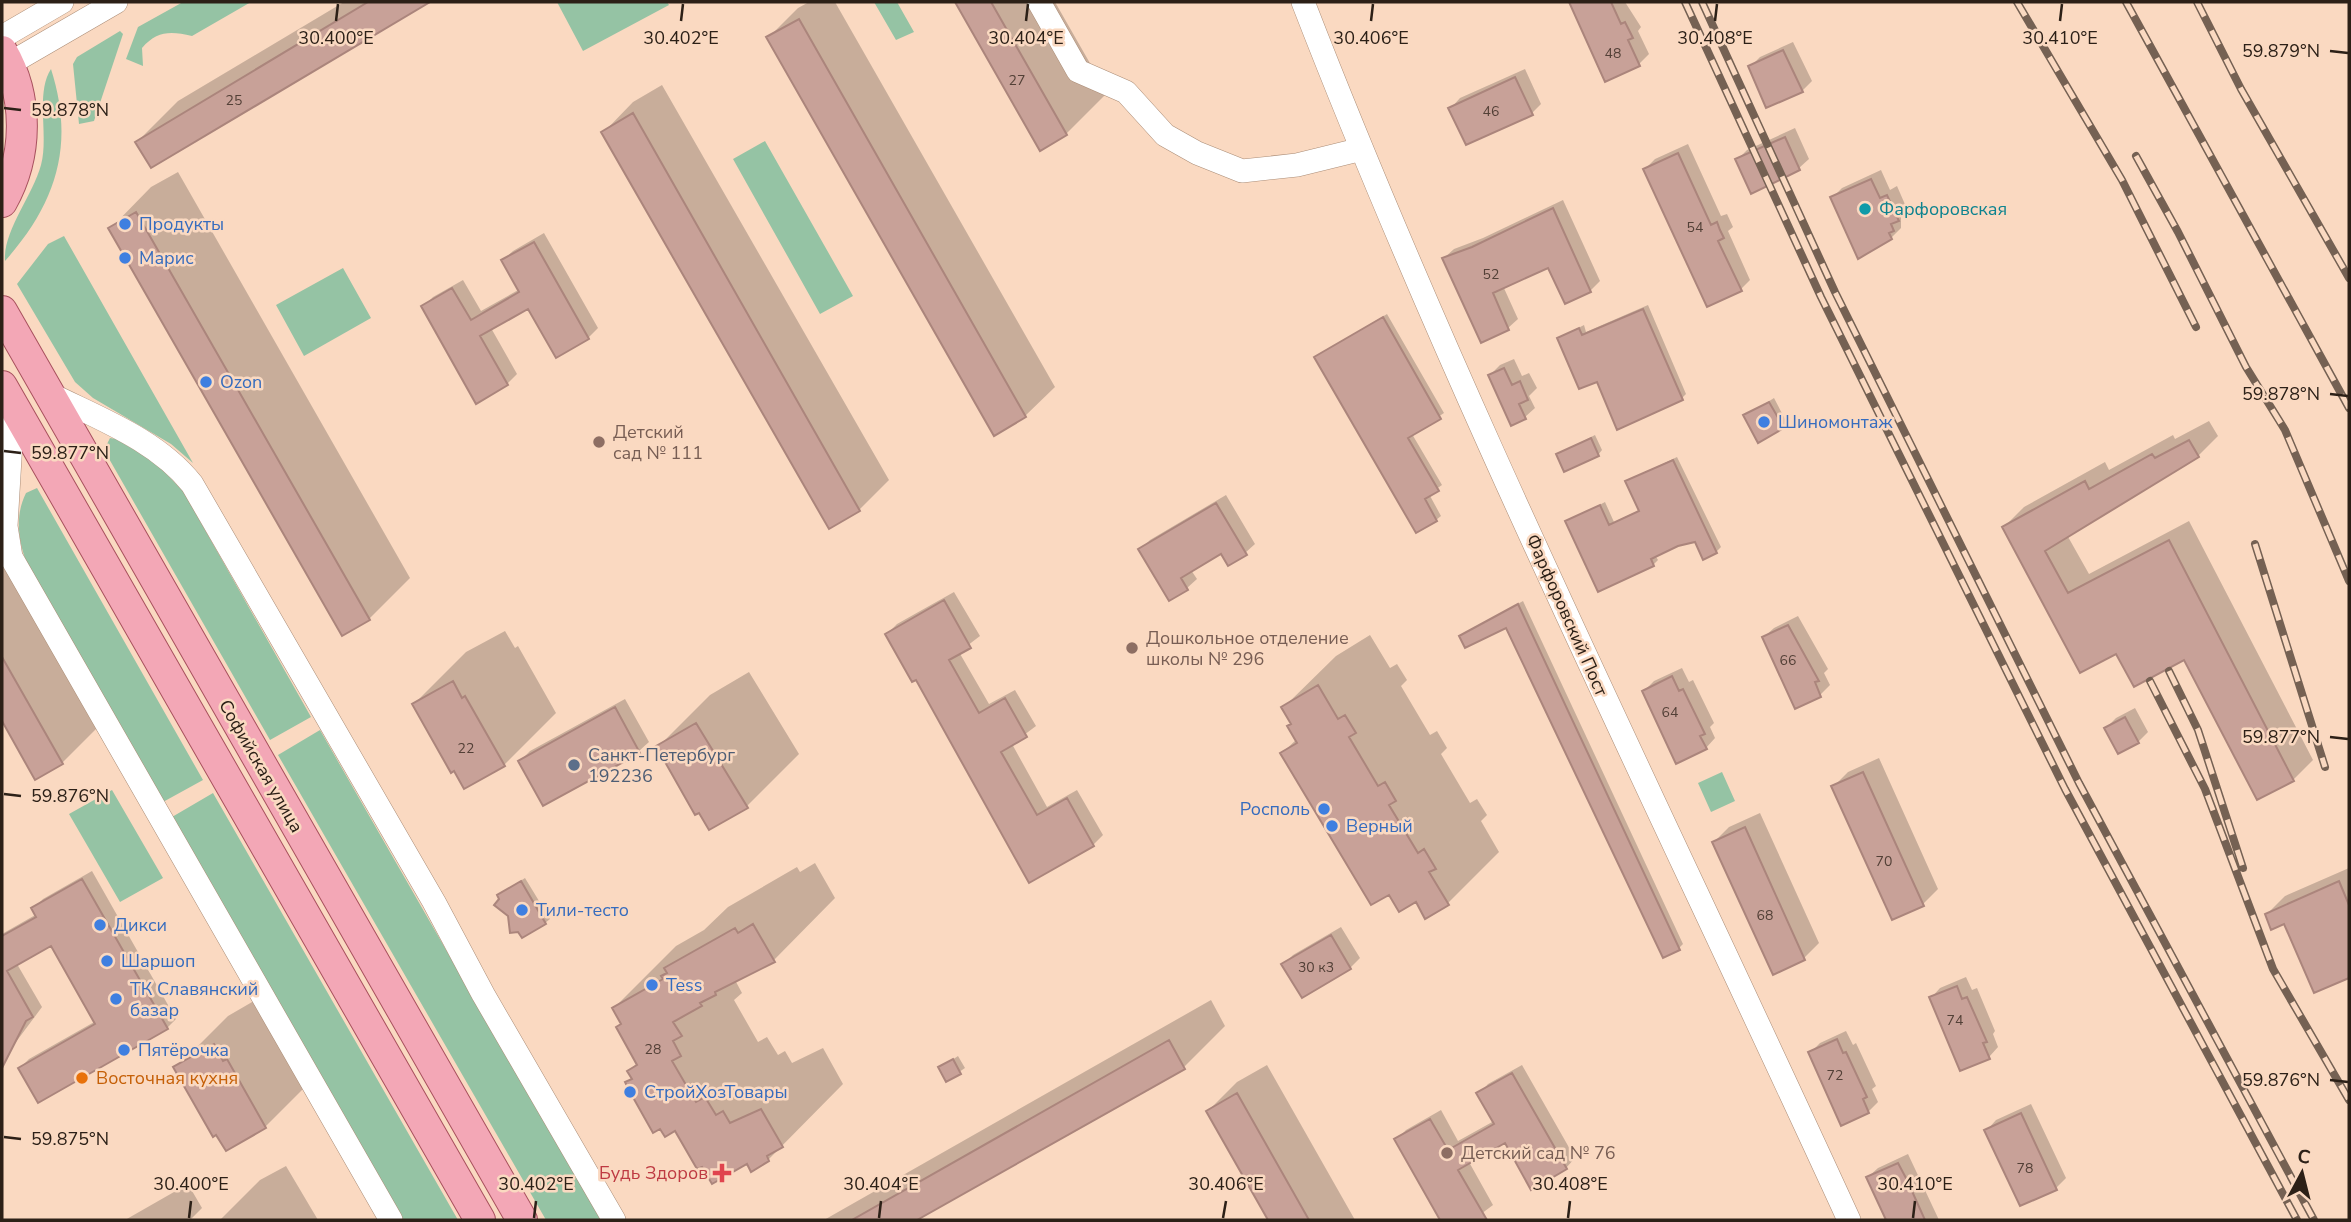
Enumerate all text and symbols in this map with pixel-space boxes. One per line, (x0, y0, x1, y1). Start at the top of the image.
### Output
text: 30.400°E (298, 26, 374, 50)
text: 30.402°E (643, 26, 719, 50)
text: 30.404°E (988, 26, 1064, 50)
text: 30.406°E (1333, 26, 1409, 50)
text: 30.408°E (1677, 26, 1753, 50)
text: 30.410°E (2022, 26, 2098, 50)
text: 59.879°N (2242, 39, 2320, 63)
house number: 48 (1605, 44, 1621, 63)
house number: 27 (1009, 71, 1025, 90)
house number: 25 (226, 91, 242, 110)
text: 59.878°N (31, 98, 109, 122)
house number: 46 (1483, 102, 1499, 121)
place label: Фарфоровская (1879, 197, 2007, 221)
marker: Фарфоровская (1857, 201, 1873, 217)
place label: Продукты (139, 212, 224, 236)
marker: Продукты (117, 216, 133, 232)
house number: 54 (1687, 218, 1703, 237)
place label: Марис (139, 246, 194, 270)
marker: Марис (117, 250, 133, 266)
house number: 52 (1483, 265, 1499, 284)
place label: Ozon (220, 370, 262, 394)
marker: Ozon (198, 374, 214, 390)
text: 59.878°N (2242, 382, 2320, 406)
place label: Шиномонтаж (1778, 410, 1894, 434)
marker: Шиномонтаж (1756, 414, 1772, 430)
place label: Детский сад № 111 (613, 420, 703, 465)
marker: Детский сад № 111 (591, 434, 607, 450)
text: 59.877°N (31, 441, 109, 465)
street label: Фарфоровский Пост (1521, 530, 1613, 700)
place label: Дошкольное отделение школы № 296 (1146, 626, 1349, 671)
marker: Дошкольное отделение школы № 296 (1124, 640, 1140, 656)
house number: 66 (1780, 651, 1796, 670)
street label: Софийская улица (213, 695, 309, 837)
house number: 64 (1662, 703, 1678, 722)
text: 59.877°N (2242, 725, 2320, 749)
house number: 22 (458, 739, 474, 758)
place label: Санкт-Петербург 192236 (588, 743, 735, 788)
marker: Санкт-Петербург 192236 (566, 757, 582, 773)
text: 59.876°N (31, 784, 109, 808)
place label: Росполь (1240, 797, 1310, 821)
marker: Росполь (1316, 801, 1332, 817)
place label: Верный (1346, 814, 1413, 838)
marker: Верный (1324, 818, 1340, 834)
house number: 70 (1876, 852, 1892, 871)
place label: Тили-тесто (536, 898, 629, 922)
marker: Тили-тесто (514, 902, 530, 918)
house number: 68 (1757, 906, 1773, 925)
place label: Дикси (114, 913, 167, 937)
marker: Дикси (92, 917, 108, 933)
place label: Шаршоп (121, 949, 195, 973)
marker: Шаршоп (99, 953, 115, 969)
house number: 30 к3 (1298, 958, 1334, 977)
place label: Tess (666, 973, 702, 997)
place label: ТК Славянский базар (130, 977, 258, 1022)
marker: Tess (644, 977, 660, 993)
marker: ТК Славянский базар (108, 991, 124, 1007)
house number: 74 (1947, 1011, 1963, 1030)
place label: Пятёрочка (138, 1038, 229, 1062)
house number: 28 (645, 1040, 661, 1059)
marker: Пятёрочка (116, 1042, 132, 1058)
place label: Восточная кухня (96, 1066, 238, 1090)
house number: 72 (1827, 1066, 1843, 1085)
text: 59.876°N (2242, 1068, 2320, 1092)
marker: Восточная кухня (74, 1070, 90, 1086)
place label: СтройХозТовары (644, 1080, 788, 1104)
marker: СтройХозТовары (622, 1084, 638, 1100)
text: 59.875°N (31, 1127, 109, 1151)
north arrow (2267, 1138, 2337, 1208)
place label: Детский сад № 76 (1461, 1141, 1616, 1165)
text: С (2296, 1143, 2312, 1171)
marker: Детский сад № 76 (1439, 1145, 1455, 1161)
house number: 78 (2017, 1159, 2033, 1178)
place label: Будь Здоров (599, 1161, 708, 1185)
marker: Будь Здоров (714, 1165, 730, 1181)
text: 30.400°E (153, 1172, 229, 1196)
text: 30.402°E (498, 1172, 574, 1196)
text: 30.404°E (843, 1172, 919, 1196)
text: 30.406°E (1188, 1172, 1264, 1196)
text: 30.408°E (1532, 1172, 1608, 1196)
text: 30.410°E (1877, 1172, 1953, 1196)

